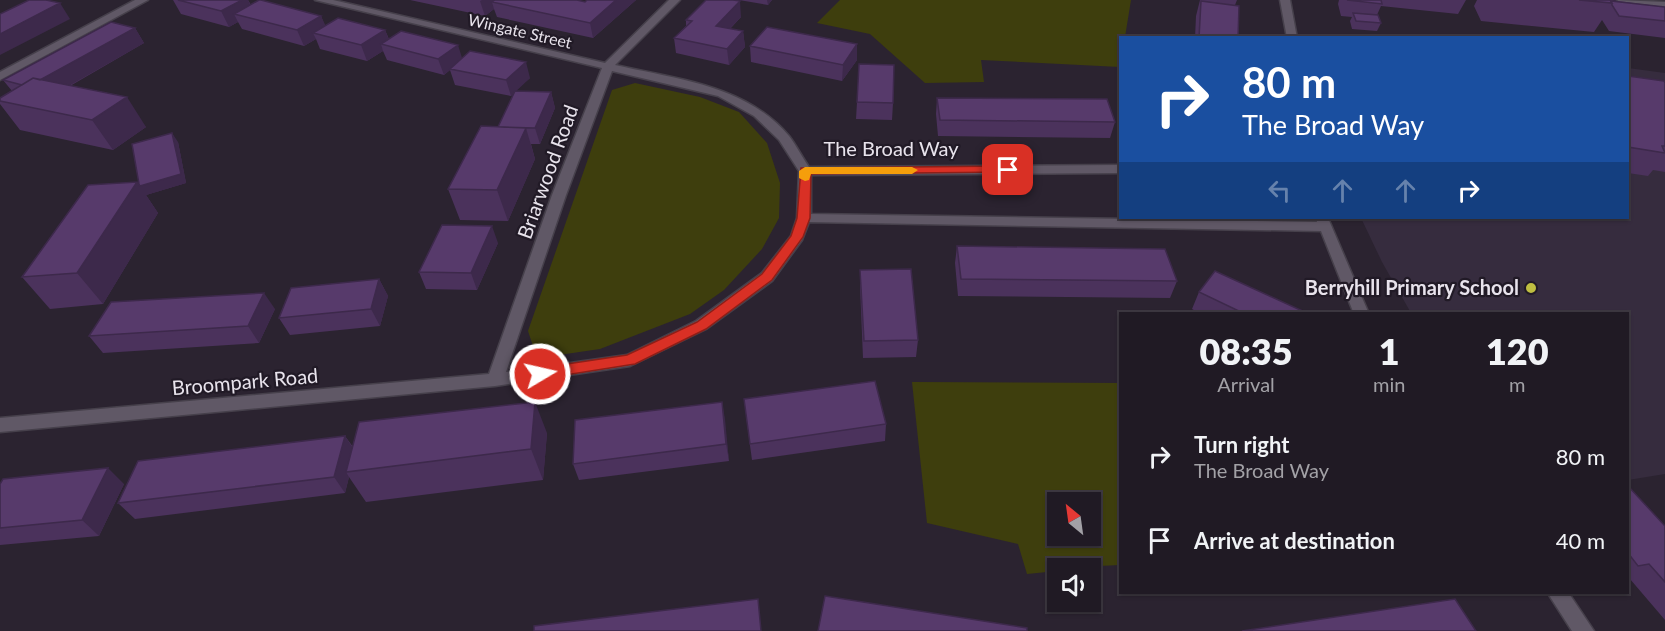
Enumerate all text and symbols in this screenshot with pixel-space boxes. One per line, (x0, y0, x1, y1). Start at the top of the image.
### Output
street label: Wingate Street (466, 9, 574, 52)
text: 80 m (1242, 57, 1336, 107)
icon: right (1143, 60, 1221, 138)
street label: Briarwood Road (512, 101, 582, 242)
text: The Broad Way (1242, 108, 1424, 141)
street label: The Broad Way (824, 136, 959, 160)
pin (982, 144, 1033, 195)
icon: arrive (991, 153, 1024, 186)
icon: left (1263, 174, 1296, 207)
icon: ahead (1326, 174, 1359, 207)
icon: ahead (1389, 174, 1422, 207)
icon: right (1452, 174, 1485, 207)
place label: Berryhill Primary School (1305, 275, 1519, 299)
marker: Berryhill Primary School (1524, 281, 1538, 295)
text: 08:35 (1199, 329, 1293, 373)
text: 1 (1379, 329, 1400, 373)
text: 120 (1486, 329, 1549, 373)
position arrow (508, 342, 572, 406)
street label: Broompark Road (171, 363, 319, 399)
text: Arrival (1217, 372, 1275, 396)
text: min (1373, 372, 1405, 396)
text: m (1509, 372, 1525, 396)
text: Turn right (1194, 431, 1289, 458)
icon: right (1143, 440, 1176, 473)
text: 80 m (1556, 443, 1605, 470)
text: The Broad Way (1194, 458, 1329, 482)
north arrow (1047, 492, 1101, 546)
map controls (1047, 492, 1101, 612)
icon: arrive (1143, 524, 1176, 557)
text: Arrive at destination (1194, 527, 1395, 554)
text: 40 m (1556, 527, 1605, 554)
button: sound (1047, 558, 1101, 612)

